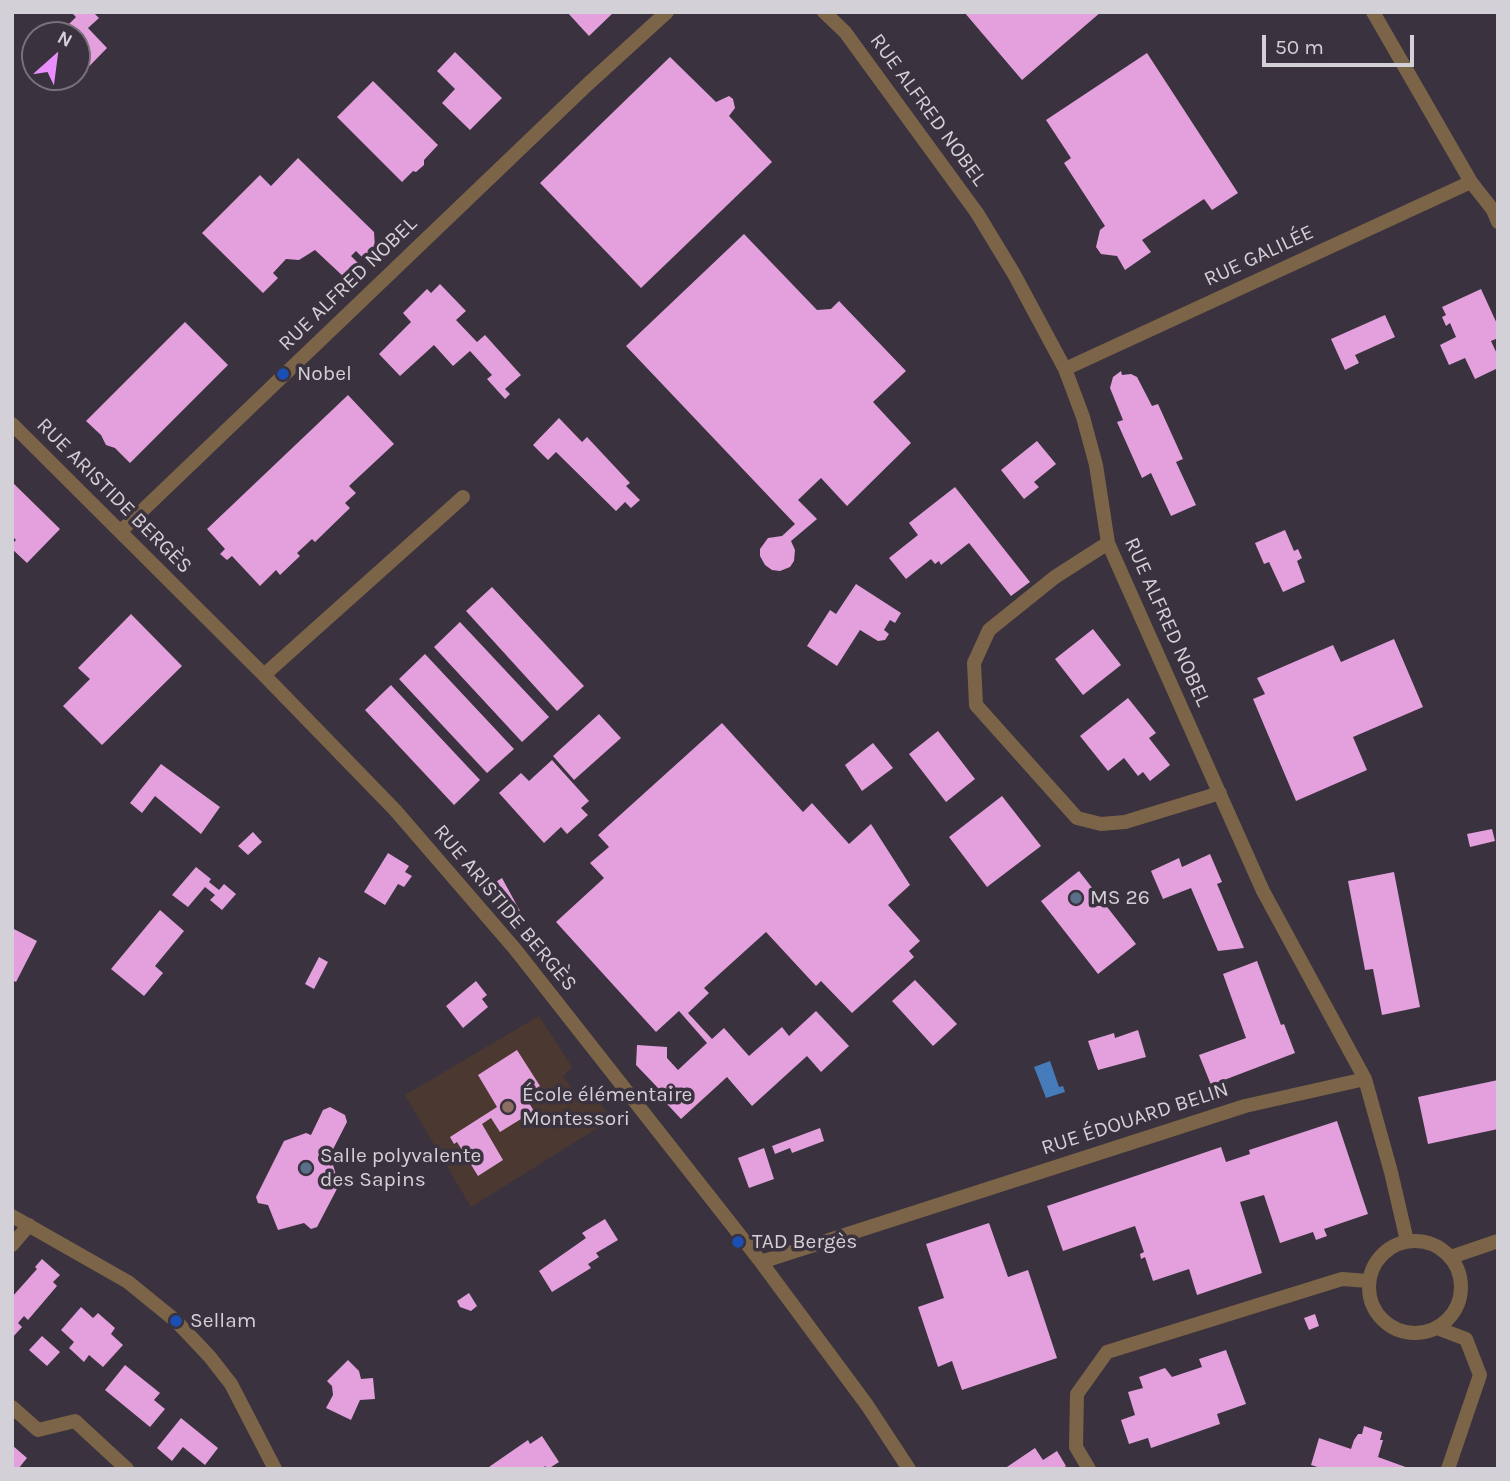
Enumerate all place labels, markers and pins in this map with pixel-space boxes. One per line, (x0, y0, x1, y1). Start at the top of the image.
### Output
place label: Nobel (297, 361, 352, 387)
marker: Nobel (275, 366, 291, 382)
place label: MS 26 (1090, 885, 1150, 911)
marker: MS 26 (1068, 890, 1084, 906)
place label: École élémentaire Montessori (522, 1082, 692, 1132)
marker: École élémentaire Montessori (500, 1099, 516, 1115)
place label: Salle polyvalente des Sapins (320, 1143, 481, 1193)
marker: Salle polyvalente des Sapins (298, 1160, 314, 1176)
place label: TAD Bergès (752, 1229, 857, 1255)
marker: TAD Bergès (730, 1234, 746, 1250)
place label: Sellam (190, 1308, 256, 1334)
marker: Sellam (168, 1313, 184, 1329)

